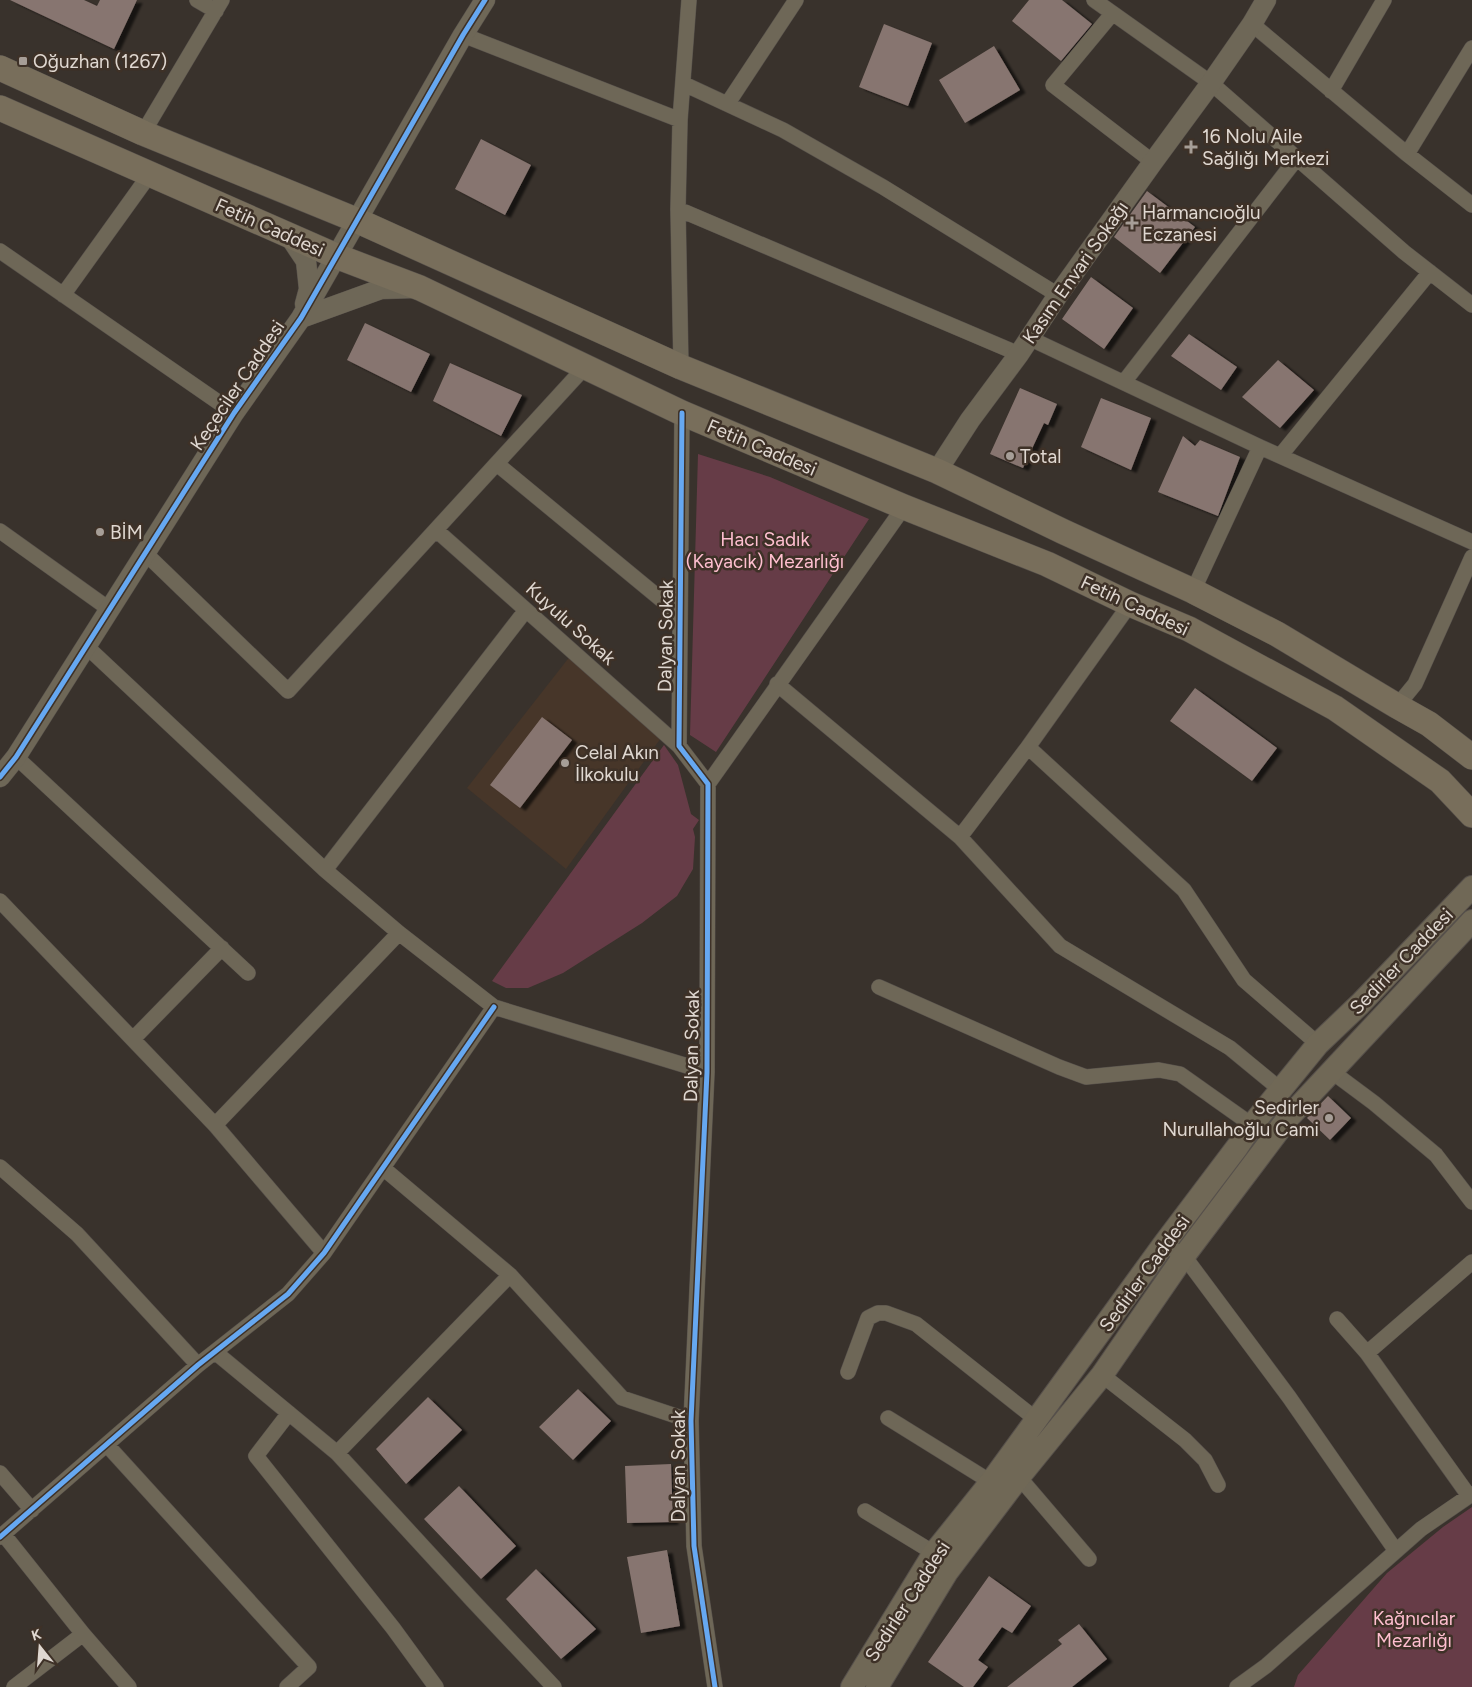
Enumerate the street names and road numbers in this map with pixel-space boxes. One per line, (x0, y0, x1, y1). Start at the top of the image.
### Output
street label: Fetih Caddesi (212, 193, 328, 262)
street label: Kasım Envari Sokağı (1018, 197, 1133, 348)
street label: Keçeciler Caddesi (185, 316, 289, 455)
street label: Fetih Caddesi (704, 414, 820, 481)
street label: Fetih Caddesi (1077, 570, 1193, 641)
street label: Kuyulu Sokak (521, 577, 621, 670)
street label: Dalyan Sokak (653, 579, 678, 692)
street label: Sedirler Caddesi (1345, 903, 1458, 1019)
street label: Dalyan Sokak (679, 989, 704, 1102)
street label: Sedirler Caddesi (1094, 1210, 1195, 1336)
street label: Dalyan Sokak (667, 1409, 690, 1522)
street label: Sedirler Caddesi (860, 1537, 955, 1666)

